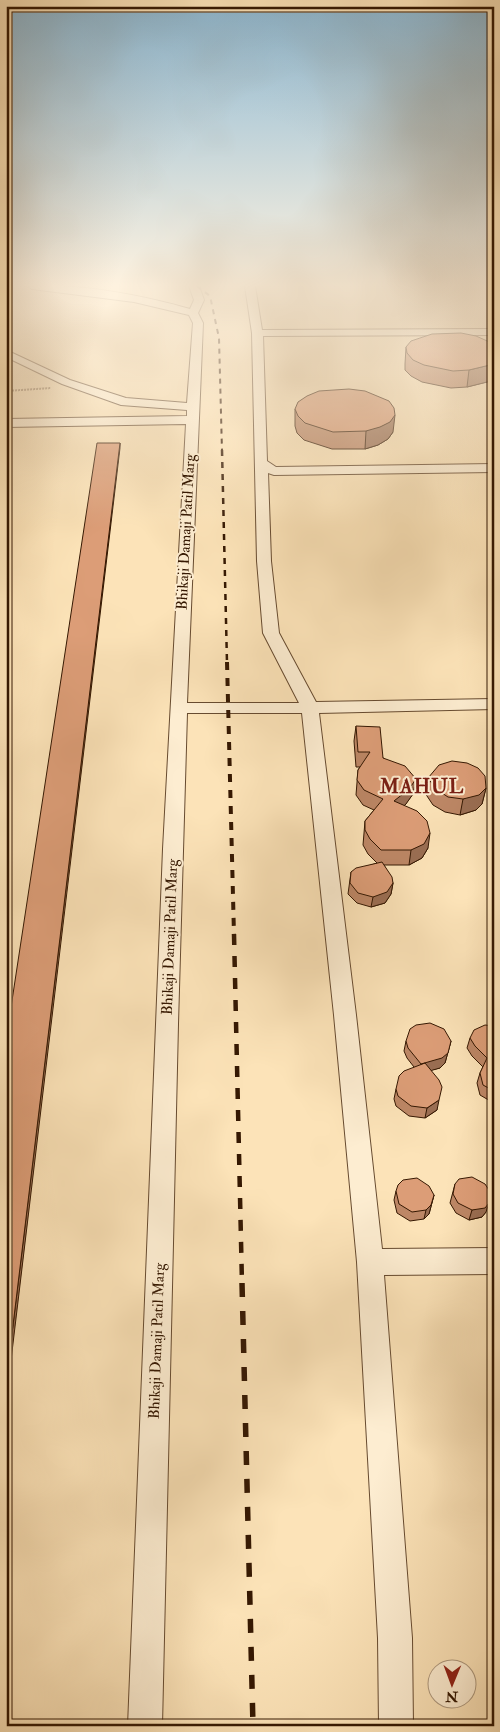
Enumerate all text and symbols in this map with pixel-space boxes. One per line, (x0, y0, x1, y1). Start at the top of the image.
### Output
street label: Bhikaji Damaji Patil Marg (172, 453, 200, 610)
district label: MAHUL (379, 774, 464, 799)
street label: Bhikaji Damaji Patil Marg (158, 858, 182, 1015)
street label: Bhikaji Damaji Patil Marg (145, 1262, 169, 1419)
north arrow (428, 1660, 478, 1710)
text: N (445, 1688, 459, 1705)

